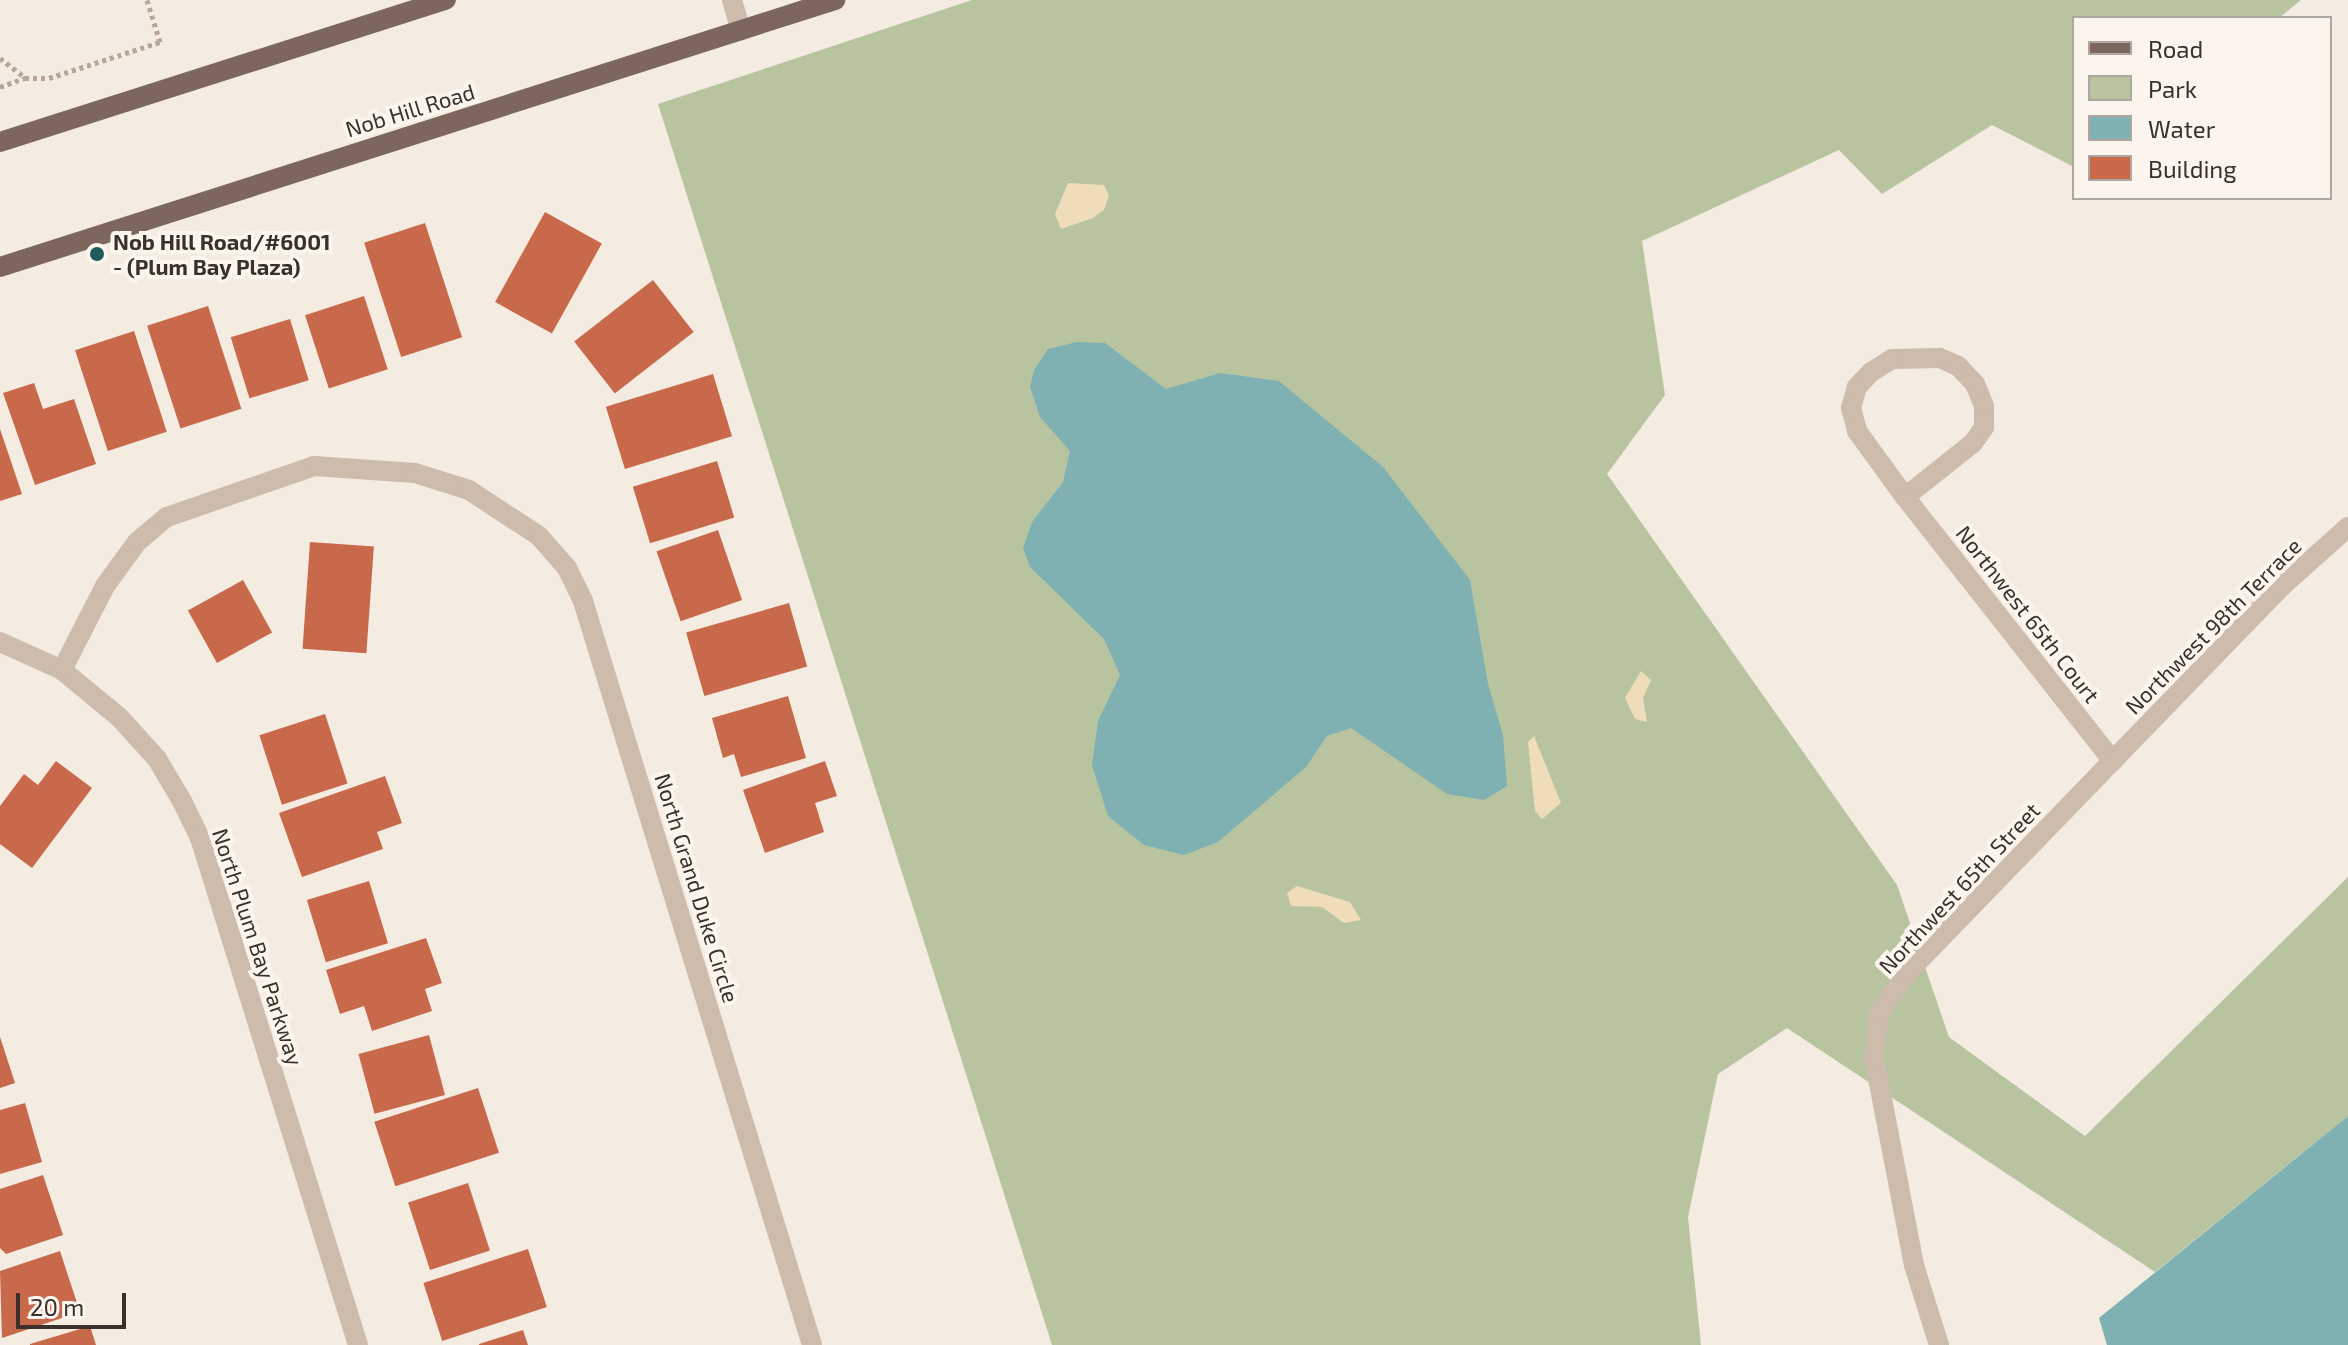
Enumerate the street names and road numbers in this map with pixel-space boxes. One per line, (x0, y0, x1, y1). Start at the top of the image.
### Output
street label: Nob Hill Road (342, 78, 478, 142)
street label: Northwest 65th Court (1951, 520, 2105, 708)
street label: Northwest 98th Terrace (2119, 532, 2307, 720)
street label: North Grand Duke Circle (650, 770, 744, 1006)
street label: Northwest 65th Street (1873, 797, 2045, 979)
street label: North Plum Bay Parkway (207, 825, 309, 1069)

